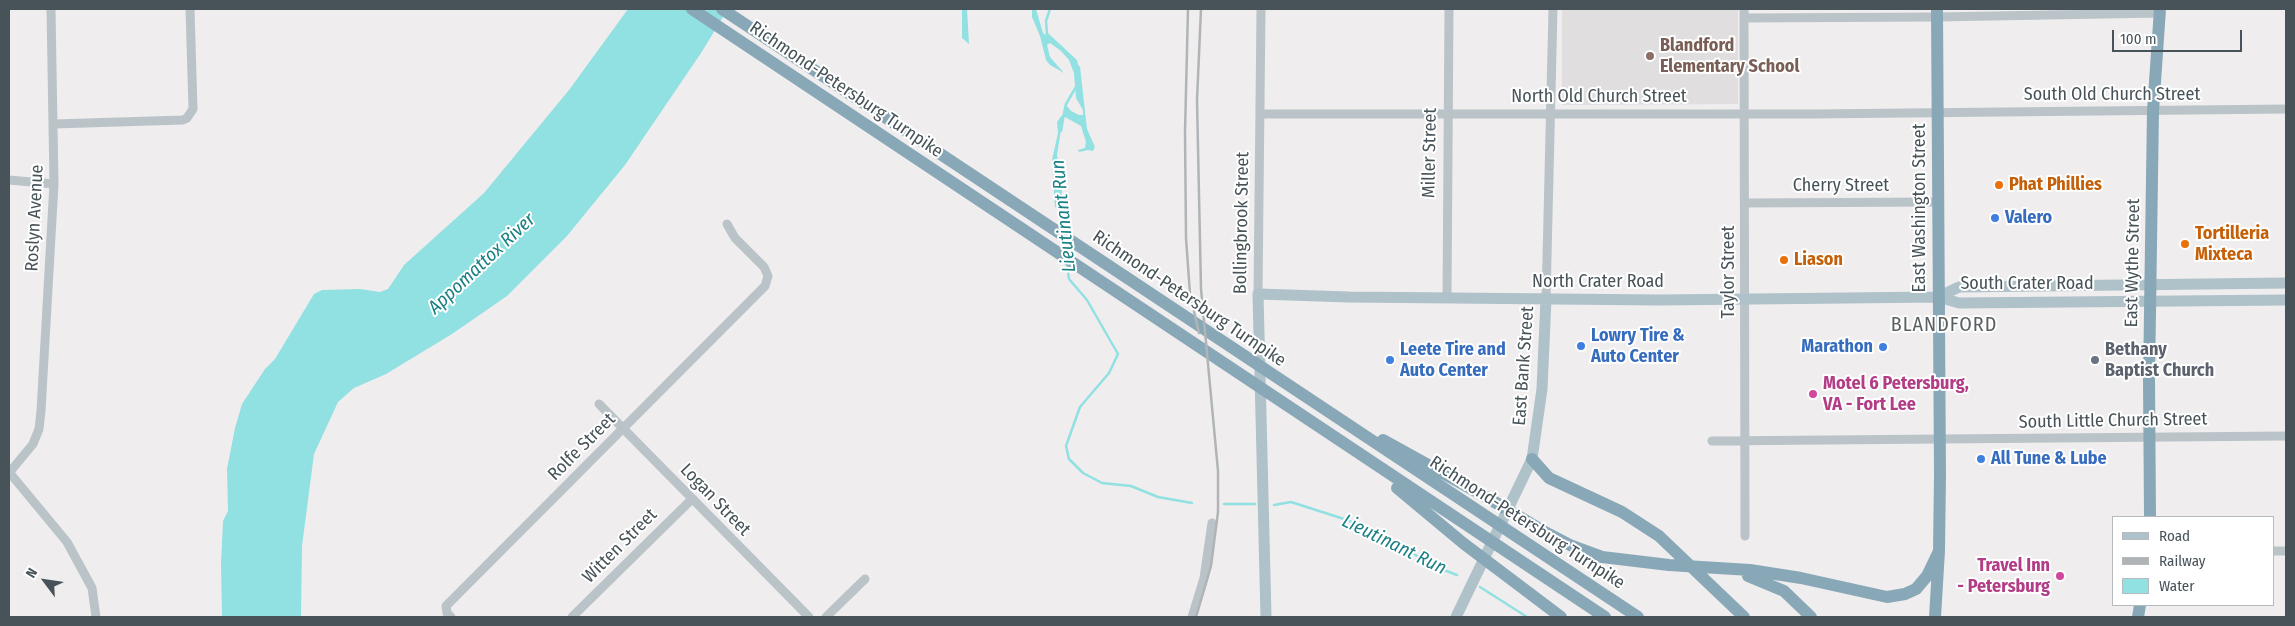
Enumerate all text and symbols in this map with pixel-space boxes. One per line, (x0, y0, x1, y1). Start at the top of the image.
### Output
street label: Richmond-Petersburg Turnpike (745, 17, 947, 163)
scale bar (2115, 20, 2245, 52)
text: 100 m (2120, 30, 2157, 48)
place label: Blandford Elementary School (1660, 35, 1799, 78)
marker: Blandford Elementary School (1644, 50, 1656, 62)
street label: South Old Church Street (2024, 84, 2200, 106)
street label: North Old Church Street (1511, 86, 1687, 108)
street label: Miller Street (1418, 108, 1442, 198)
street label: East Washington Street (1909, 123, 1931, 293)
street label: Bollingbrook Street (1230, 152, 1254, 294)
water label: Lieutinant Run (1047, 158, 1081, 274)
street label: Roslyn Avenue (21, 164, 49, 272)
place label: Phat Phillies (2009, 174, 2102, 196)
street label: Cherry Street (1793, 175, 1889, 197)
marker: Phat Phillies (1993, 179, 2005, 191)
street label: East Wythe Street (2121, 198, 2145, 328)
place label: Valero (2005, 207, 2052, 229)
water label: Appomattox River (424, 209, 540, 319)
marker: Valero (1989, 212, 2001, 224)
place label: Tortilleria Mixteca (2195, 223, 2269, 266)
street label: Richmond-Petersburg Turnpike (1088, 226, 1290, 372)
street label: Taylor Street (1718, 226, 1740, 318)
marker: Tortilleria Mixteca (2179, 238, 2191, 250)
place label: Liason (1794, 249, 1843, 271)
marker: Liason (1778, 254, 1790, 266)
street label: North Crater Road (1532, 271, 1664, 293)
street label: South Crater Road (1960, 273, 2094, 295)
street label: East Bank Street (1509, 306, 1539, 426)
district label: BLANDFORD (1890, 313, 1998, 337)
place label: Lowry Tire & Auto Center (1591, 325, 1685, 368)
place label: Marathon (1801, 336, 1873, 358)
place label: Leete Tire and Auto Center (1400, 339, 1506, 382)
place label: Bethany Baptist Church (2105, 339, 2214, 382)
marker: Lowry Tire & Auto Center (1575, 340, 1587, 352)
marker: Marathon (1877, 341, 1889, 353)
marker: Leete Tire and Auto Center (1384, 354, 1396, 366)
marker: Bethany Baptist Church (2089, 354, 2101, 366)
place label: Motel 6 Petersburg, VA - Fort Lee (1823, 373, 1969, 416)
marker: Motel 6 Petersburg, VA - Fort Lee (1807, 388, 1819, 400)
street label: Rolfe Street (544, 409, 620, 485)
street label: South Little Church Street (2019, 409, 2207, 433)
place label: All Tune & Lube (1991, 448, 2107, 470)
street label: Richmond-Petersburg Turnpike (1425, 452, 1629, 594)
marker: All Tune & Lube (1975, 453, 1987, 465)
street label: Logan Street (675, 459, 755, 541)
street label: Witten Street (578, 504, 662, 588)
water label: Lieutinant Run (1338, 510, 1450, 580)
legend (2112, 516, 2275, 606)
text: Road (2159, 527, 2190, 545)
text: Railway (2159, 552, 2206, 570)
place label: Travel Inn - Petersburg (1957, 555, 2050, 598)
north arrow (20, 556, 70, 606)
text: N (22, 565, 41, 581)
marker: Travel Inn - Petersburg (2054, 570, 2066, 582)
text: Water (2159, 577, 2194, 595)

